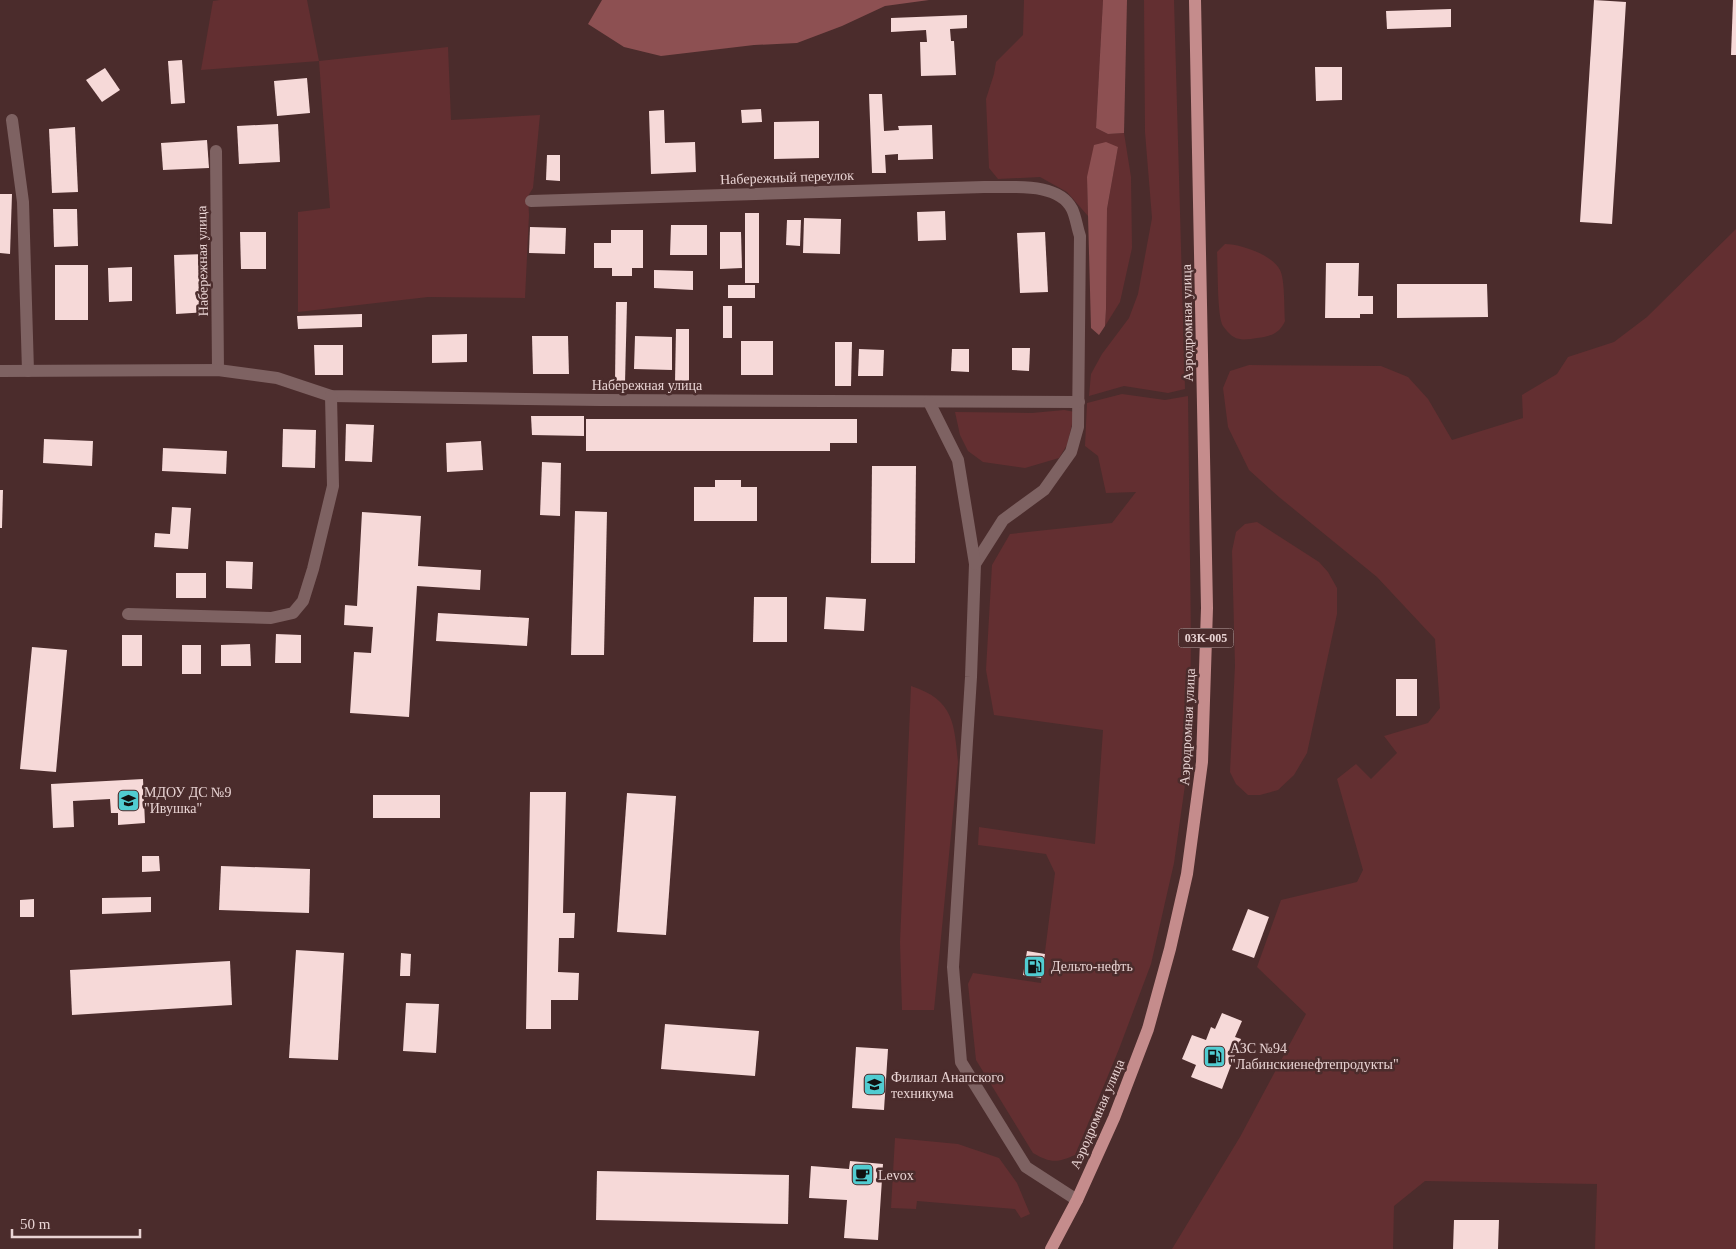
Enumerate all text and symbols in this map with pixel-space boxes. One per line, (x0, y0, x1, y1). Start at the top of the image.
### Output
street label: Набережный переулок (720, 168, 854, 187)
street label: Набережная улица (194, 205, 211, 316)
street label: Аэродромная улица (1179, 263, 1196, 382)
street label: Набережная улица (592, 378, 703, 393)
road number: 03К-005 (1178, 628, 1234, 648)
street label: Аэродромная улица (1177, 667, 1198, 786)
place label: МДОУ ДС №9 "Ивушка" (144, 785, 231, 816)
school or university icon: МДОУ ДС №9 "Ивушка" (116, 788, 140, 812)
fuel station icon: Дельто-нефть (1023, 954, 1047, 978)
place label: Дельто-нефть (1051, 959, 1133, 974)
place label: АЗС №94 "Лабинскиенефтепродукты" (1230, 1041, 1399, 1072)
fuel station icon: АЗС №94 "Лабинскиенефтепродукты" (1202, 1044, 1226, 1068)
street label: Аэродромная улица (1068, 1056, 1128, 1171)
place label: Филиал Анапского техникума (891, 1070, 1004, 1101)
school or university icon: Филиал Анапского техникума (863, 1073, 887, 1097)
cafe icon: Levox (850, 1163, 874, 1187)
place label: Levox (878, 1168, 914, 1183)
scale bar (12, 1206, 140, 1238)
text: 50 m (20, 1216, 51, 1232)

